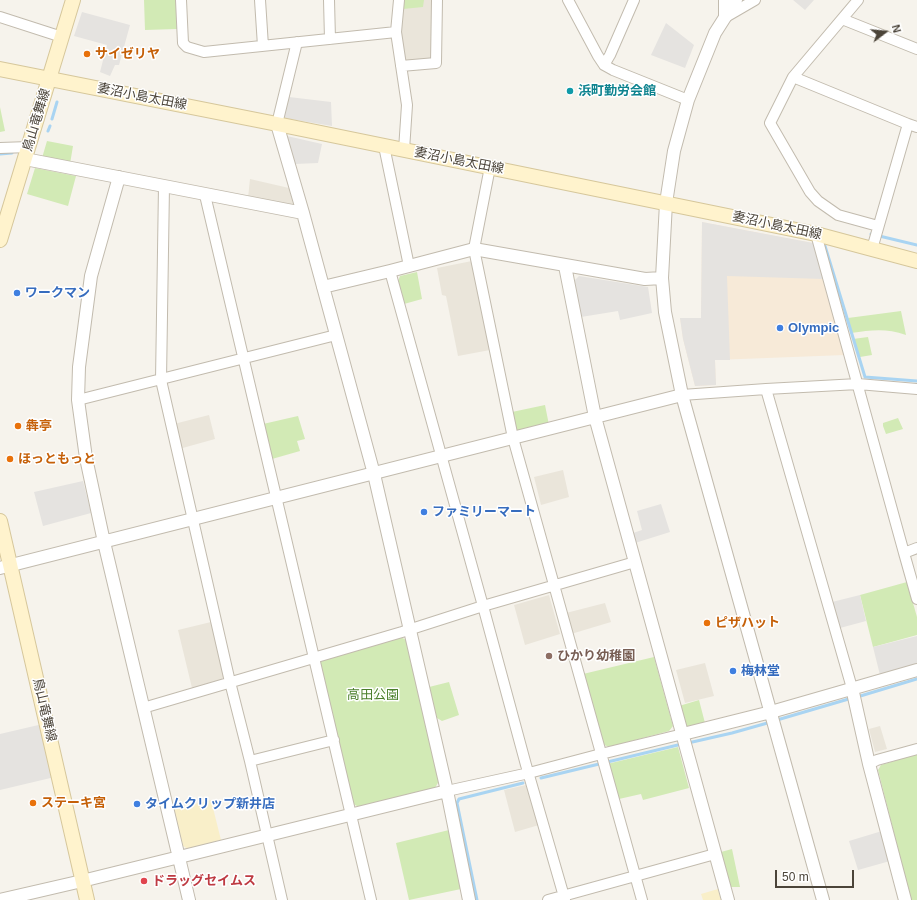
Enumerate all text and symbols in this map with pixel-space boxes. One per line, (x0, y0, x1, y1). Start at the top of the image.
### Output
north arrow (865, 12, 905, 52)
text: N (890, 23, 903, 34)
place label: サイゼリヤ (95, 46, 160, 62)
marker: サイゼリヤ (82, 49, 92, 59)
street label: 妻沼小島太田線 (96, 81, 188, 113)
place label: 浜町勤労会館 (578, 83, 656, 99)
marker: 浜町勤労会館 (565, 86, 575, 96)
street label: 鳥山竜舞線 (20, 87, 54, 153)
street label: 妻沼小島太田線 (413, 145, 505, 177)
street label: 妻沼小島太田線 (731, 209, 823, 243)
place label: ワークマン (25, 285, 90, 301)
marker: ワークマン (12, 288, 22, 298)
place label: Olympic (788, 320, 839, 336)
marker: Olympic (775, 323, 785, 333)
place label: 犇亭 (26, 418, 52, 434)
marker: 犇亭 (13, 421, 23, 431)
place label: ほっともっと (18, 451, 96, 467)
marker: ほっともっと (5, 454, 15, 464)
place label: ファミリーマート (432, 504, 536, 520)
marker: ファミリーマート (419, 507, 429, 517)
place label: ピザハット (715, 615, 780, 631)
marker: ピザハット (702, 618, 712, 628)
place label: ひかり幼稚園 (557, 648, 635, 664)
marker: ひかり幼稚園 (544, 651, 554, 661)
place label: 梅林堂 (741, 663, 780, 679)
marker: 梅林堂 (728, 666, 738, 676)
street label: 鳥山竜舞線 (29, 677, 59, 743)
park label: 高田公園 (347, 687, 399, 703)
place label: ステーキ宮 (41, 795, 106, 811)
place label: タイムクリップ新井店 (145, 796, 275, 812)
marker: ステーキ宮 (28, 798, 38, 808)
marker: タイムクリップ新井店 (132, 799, 142, 809)
scale bar (777, 862, 856, 888)
text: 50 m (782, 870, 809, 884)
place label: ドラッグセイムス (152, 873, 256, 889)
marker: ドラッグセイムス (139, 876, 149, 886)

